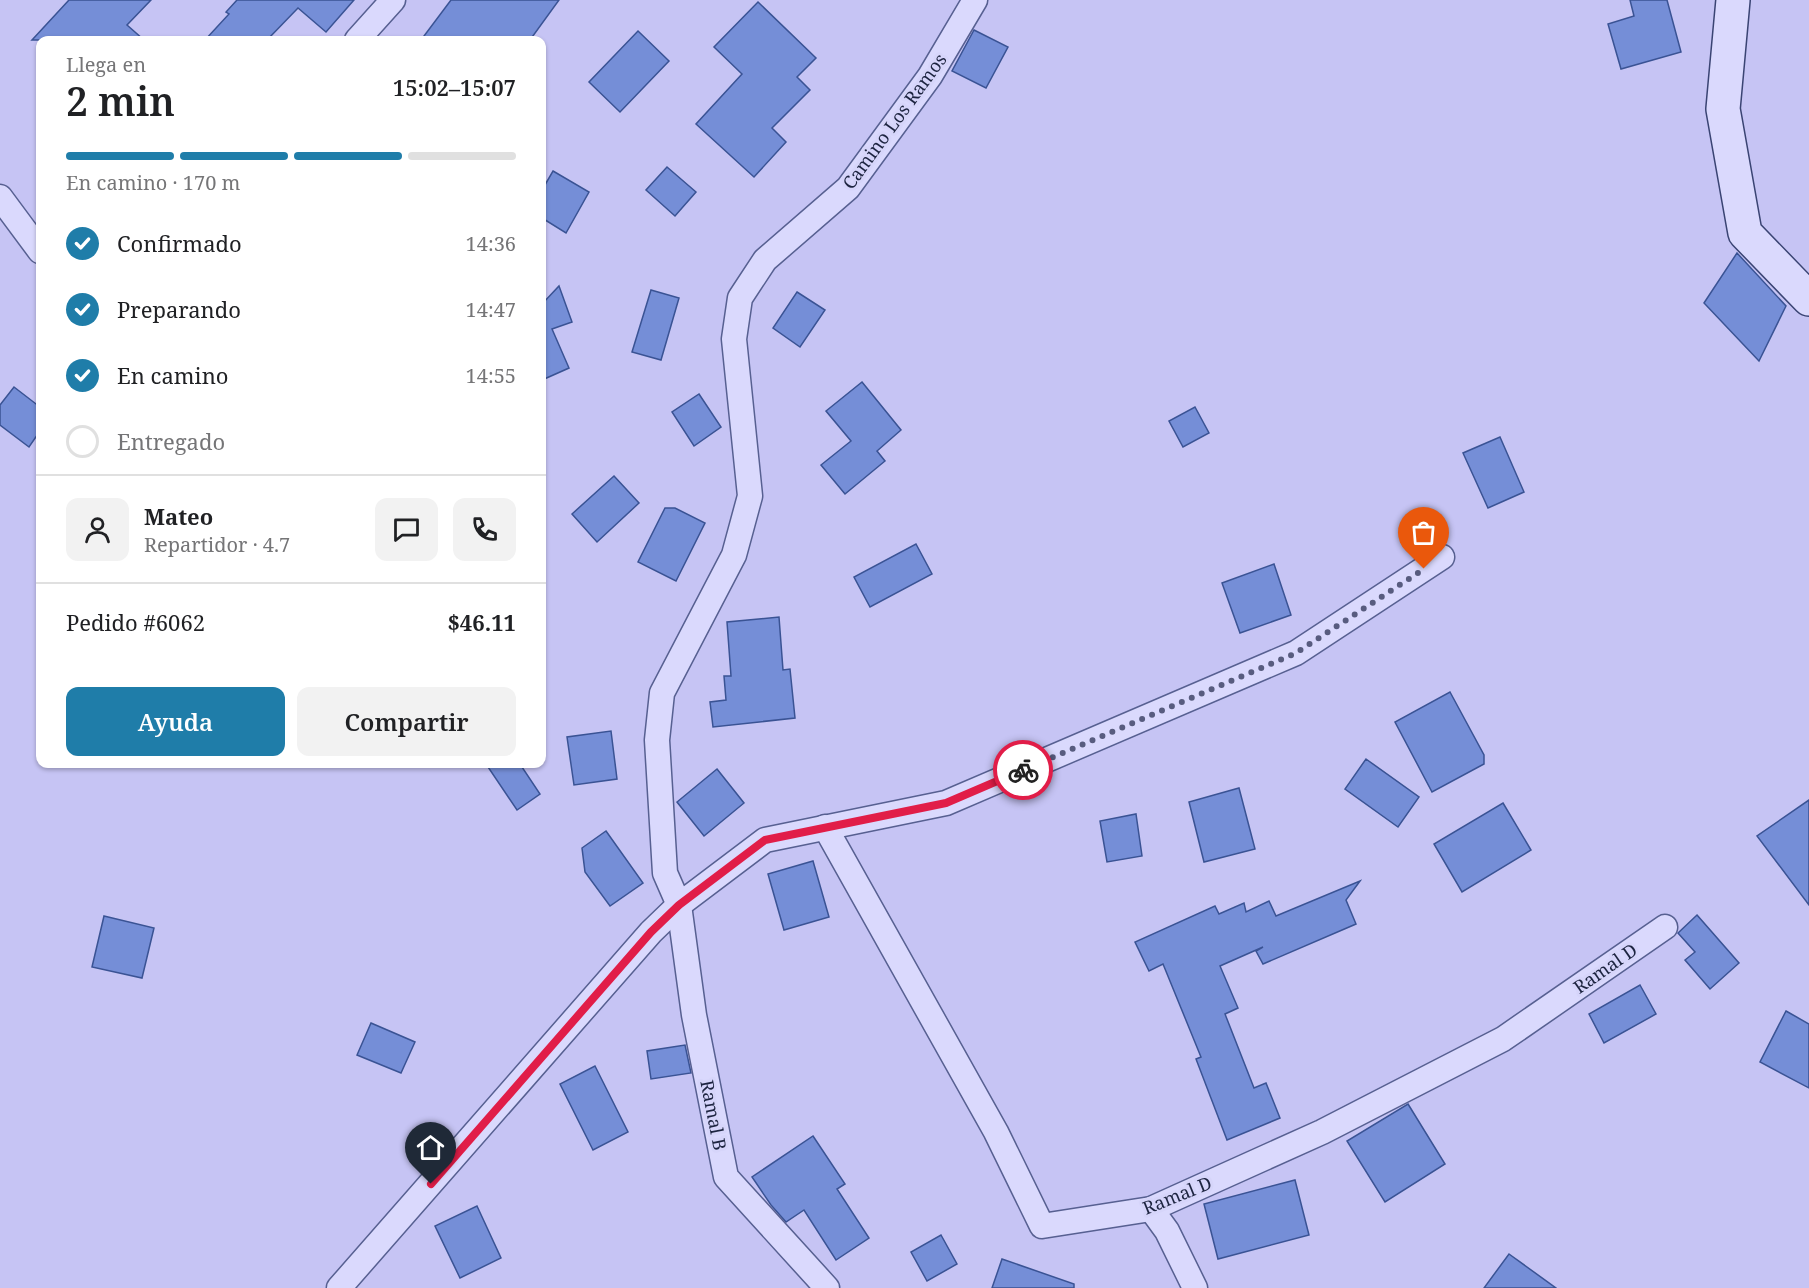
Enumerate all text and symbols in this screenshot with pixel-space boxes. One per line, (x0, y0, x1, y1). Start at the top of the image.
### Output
street label: Camino Los Ramos (837, 48, 951, 194)
text: Llega en (66, 51, 146, 78)
text: 15:02–15:07 (393, 72, 516, 102)
text: 2 min (66, 74, 175, 127)
text: En camino · 170 m (66, 169, 240, 196)
icon: check (66, 227, 99, 260)
text: Confirmado (117, 228, 242, 258)
text: 14:36 (466, 230, 516, 257)
icon: check (66, 293, 99, 326)
text: Preparando (117, 294, 241, 324)
text: 14:47 (466, 296, 516, 323)
icon: check (66, 359, 99, 392)
text: En camino (117, 360, 229, 390)
text: 14:55 (466, 362, 516, 389)
text: Entregado (117, 426, 225, 456)
button: person (66, 498, 129, 561)
button: chat (375, 498, 438, 561)
button: phone (453, 498, 516, 561)
text: Mateo (144, 501, 213, 531)
pin (1398, 507, 1449, 569)
icon: bag (1407, 516, 1440, 549)
text: Repartidor · 4.7 (144, 531, 290, 558)
text: Pedido #6062 (66, 607, 205, 637)
text: $46.11 (447, 607, 516, 637)
button: Ayuda (66, 687, 285, 756)
button: Compartir (297, 687, 516, 756)
courier (993, 740, 1053, 800)
icon: bike (1007, 754, 1040, 787)
street label: Ramal D (1568, 937, 1642, 999)
street label: Ramal B (695, 1078, 733, 1152)
pin (405, 1122, 456, 1184)
icon: home (414, 1131, 447, 1164)
street label: Ramal D (1139, 1170, 1215, 1220)

